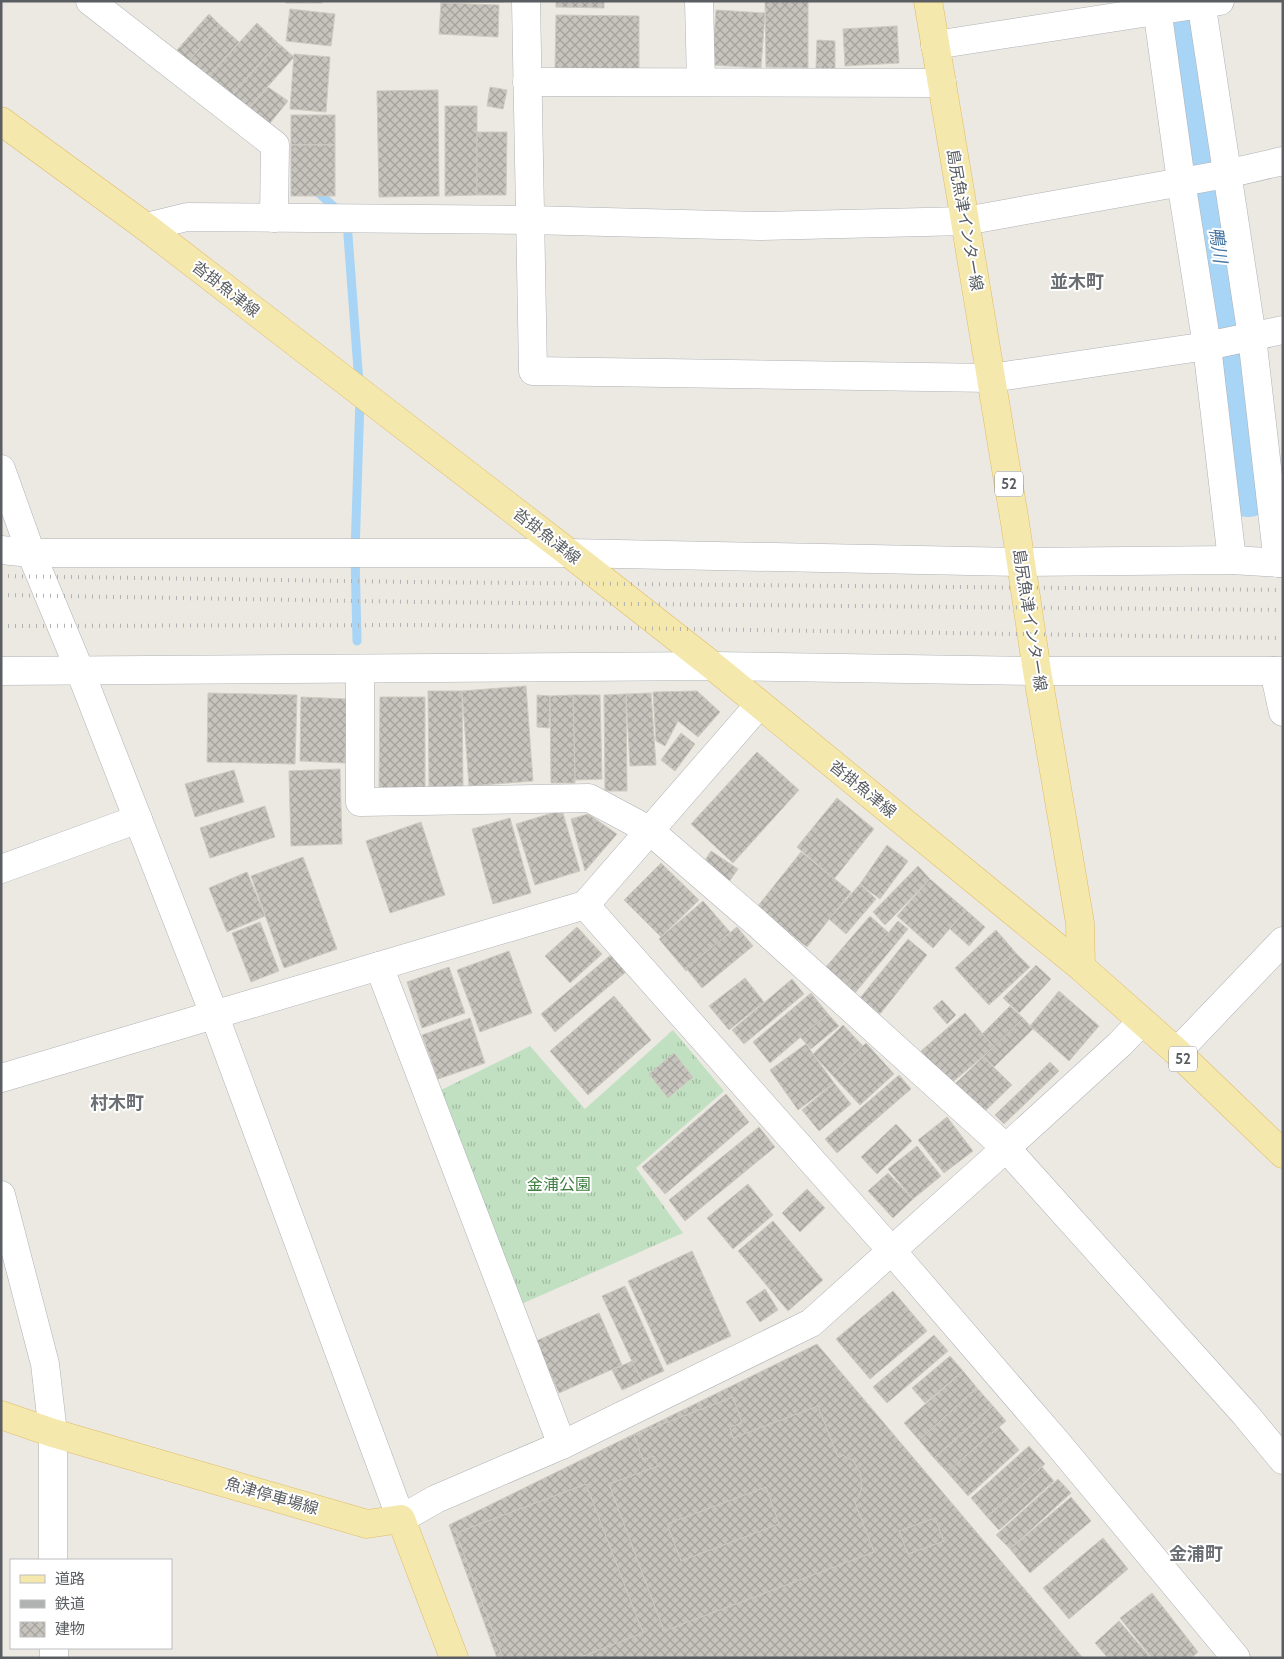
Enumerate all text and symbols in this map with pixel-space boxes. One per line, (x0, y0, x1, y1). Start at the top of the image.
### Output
street label: 島尻魚津インター線 (943, 147, 987, 293)
water label: 鴨川 (1205, 226, 1232, 266)
street label: 沓掛魚津線 (189, 257, 263, 321)
district label: 並木町 (1050, 271, 1104, 293)
road number: 52 (995, 472, 1023, 496)
street label: 沓掛魚津線 (510, 504, 584, 568)
street label: 島尻魚津インター線 (1009, 547, 1051, 693)
street label: 沓掛魚津線 (826, 756, 900, 822)
road number: 52 (1169, 1046, 1197, 1072)
district label: 村木町 (90, 1092, 144, 1114)
park label: 金浦公園 (527, 1175, 591, 1194)
street label: 魚津停車場線 (223, 1474, 321, 1518)
district label: 金浦町 (1169, 1543, 1223, 1565)
legend (10, 1559, 172, 1649)
text: 道路 (55, 1570, 85, 1588)
text: 鉄道 (55, 1595, 85, 1613)
text: 建物 (55, 1620, 85, 1638)

